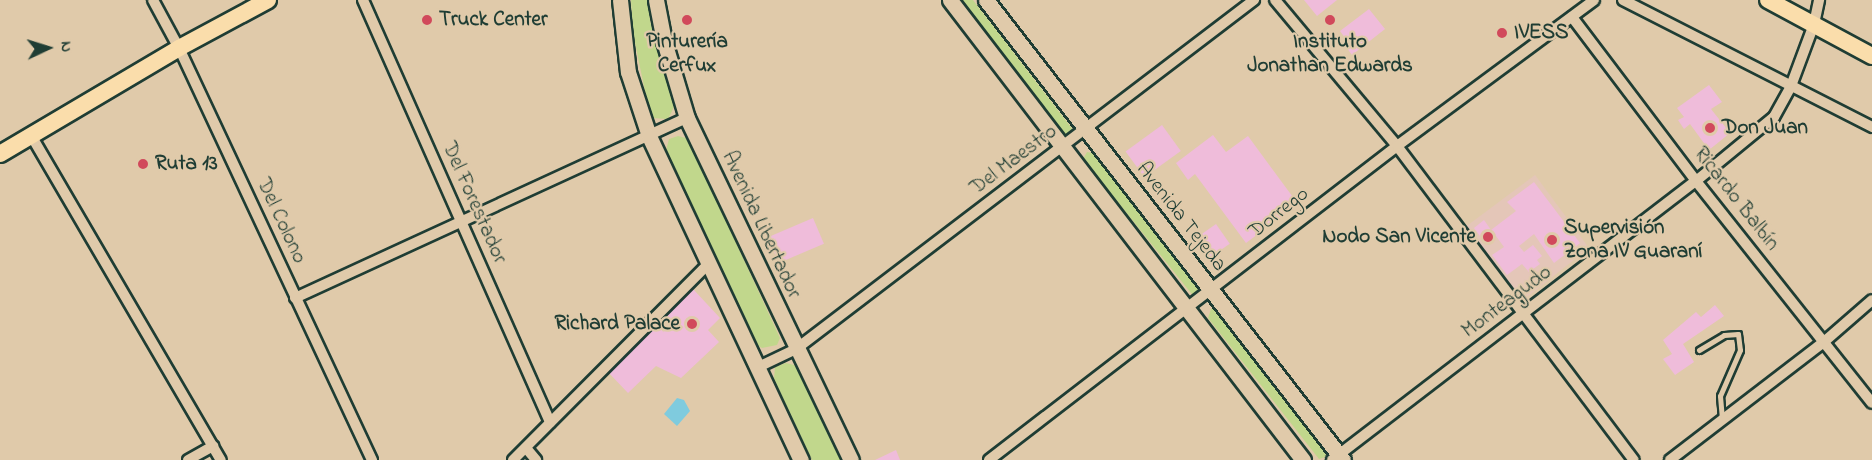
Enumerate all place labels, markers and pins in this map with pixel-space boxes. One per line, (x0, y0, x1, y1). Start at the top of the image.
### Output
place label: Truck Center (439, 7, 548, 33)
marker: Truck Center (420, 13, 434, 27)
marker: Pinturería Cerfux (680, 13, 694, 27)
marker: Instituto Jonathan Edwards (1323, 13, 1337, 27)
place label: IVESS (1514, 20, 1568, 46)
marker: IVESS (1495, 26, 1509, 40)
place label: Pinturería Cerfux (646, 29, 728, 79)
place label: Instituto Jonathan Edwards (1247, 29, 1413, 79)
place label: Don Juan (1722, 115, 1808, 141)
marker: Don Juan (1703, 121, 1717, 135)
place label: Ruta 13 (155, 151, 218, 177)
marker: Ruta 13 (136, 157, 150, 171)
place label: Supervisión Zona IV Guaraní (1564, 215, 1702, 265)
place label: Nodo San Vicente (1322, 224, 1476, 250)
marker: Nodo San Vicente (1481, 230, 1495, 244)
marker: Supervisión Zona IV Guaraní (1545, 233, 1559, 247)
place label: Richard Palace (555, 311, 680, 337)
marker: Richard Palace (685, 317, 699, 331)

